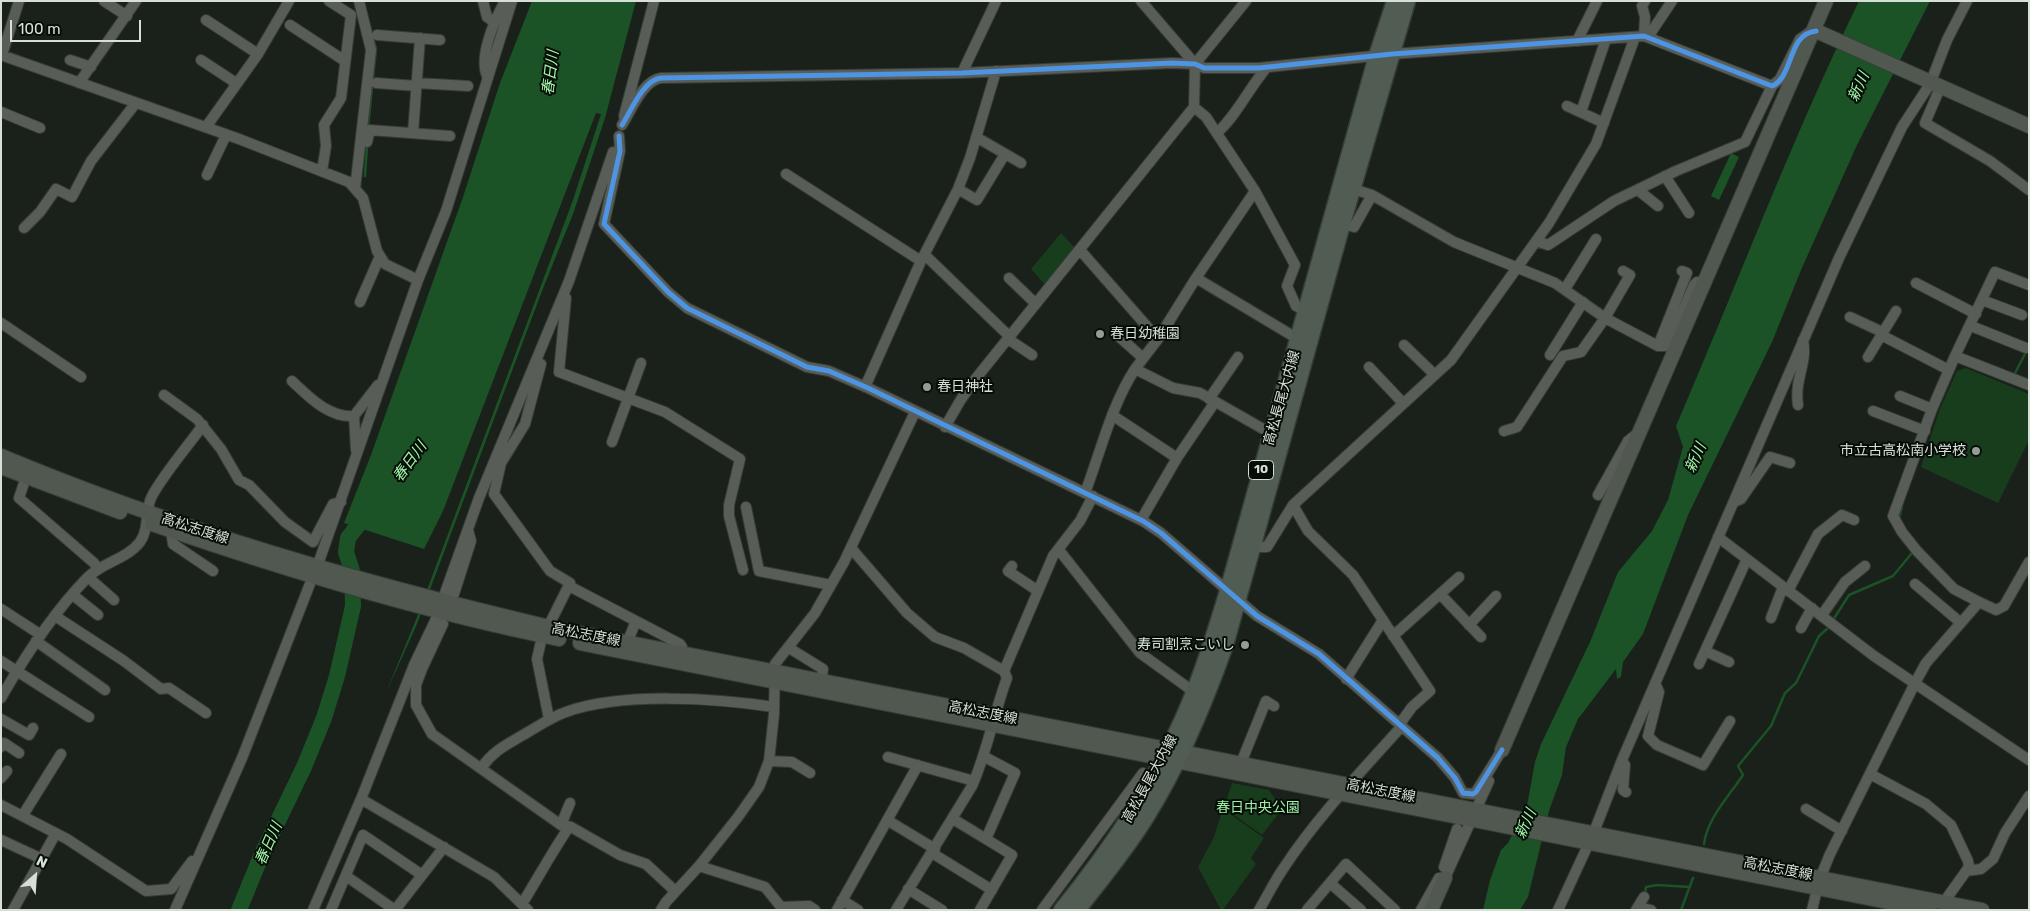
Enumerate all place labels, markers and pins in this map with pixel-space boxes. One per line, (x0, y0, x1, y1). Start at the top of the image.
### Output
place label: 春日幼稚園 (1110, 326, 1180, 342)
marker: 春日幼稚園 (1094, 328, 1106, 340)
place label: 春日神社 (937, 379, 993, 395)
marker: 春日神社 (921, 381, 933, 393)
place label: 市立古高松南小学校 (1840, 443, 1966, 459)
marker: 市立古高松南小学校 (1970, 445, 1982, 457)
place label: 寿司割烹こいし (1137, 637, 1235, 653)
marker: 寿司割烹こいし (1239, 639, 1251, 651)

